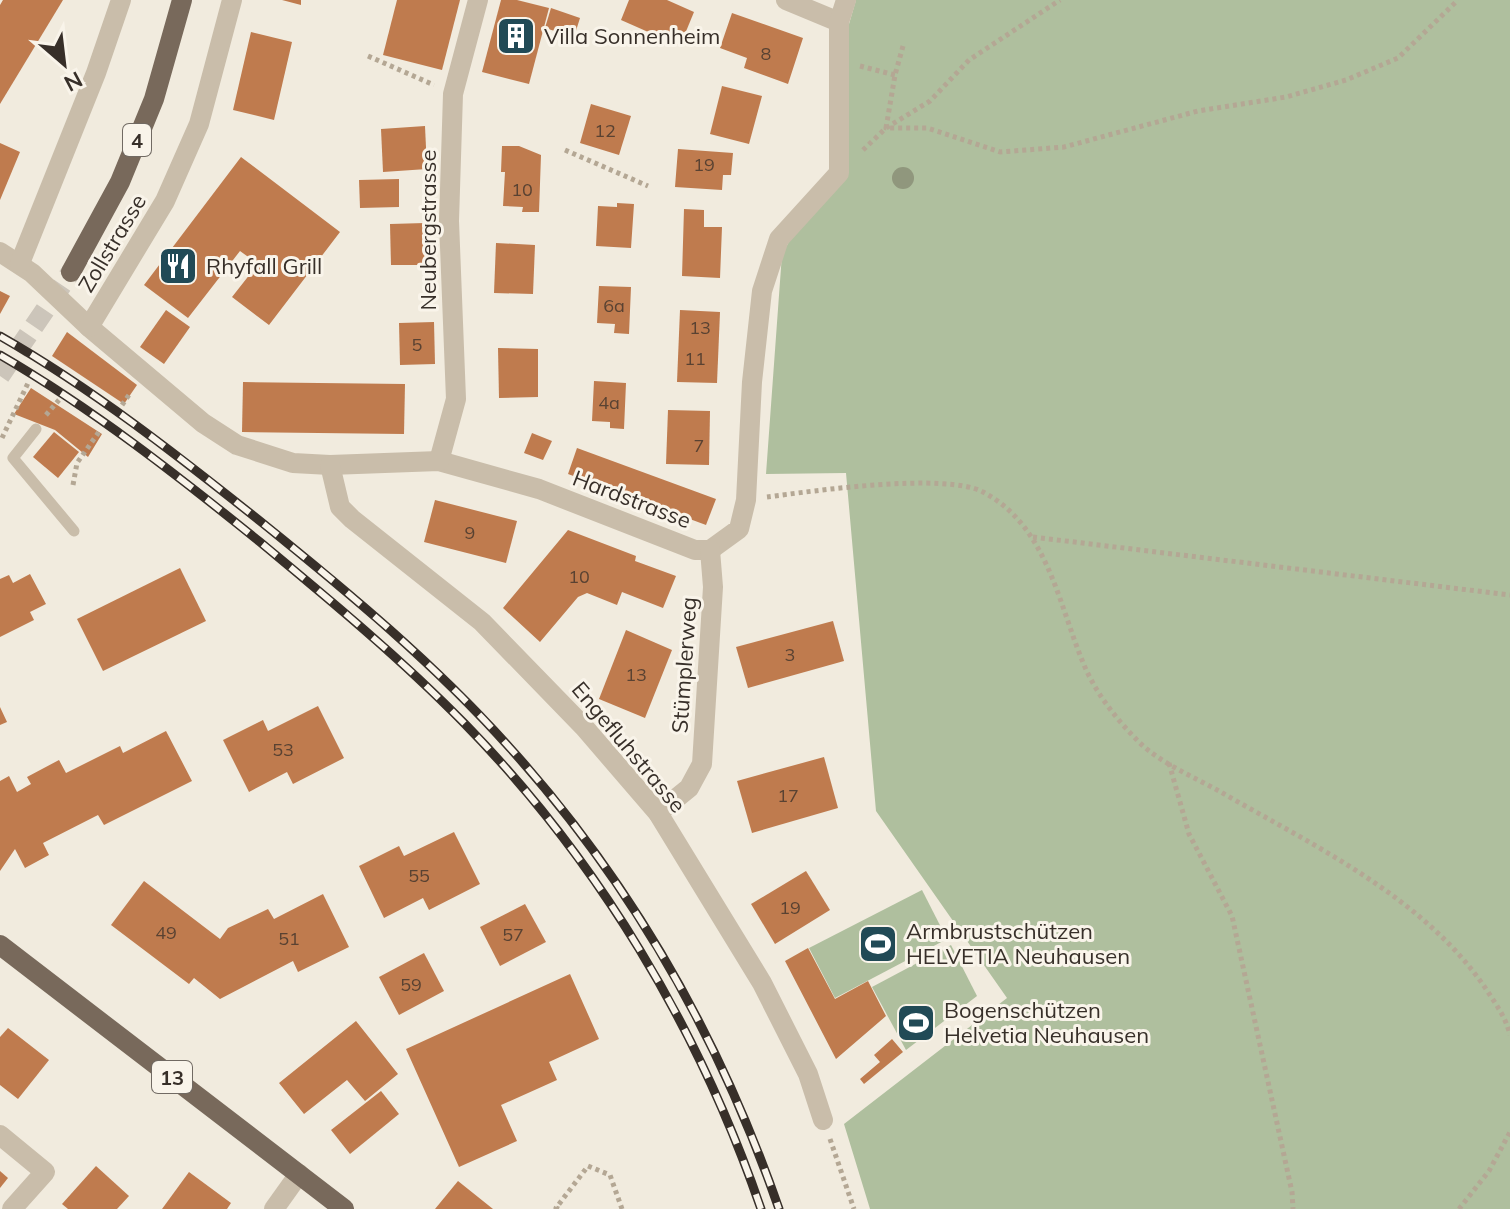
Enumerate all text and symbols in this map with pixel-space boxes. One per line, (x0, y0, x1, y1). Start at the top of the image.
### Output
building icon: Villa Sonnenheim (495, 15, 537, 57)
place label: Villa Sonnenheim (544, 22, 720, 50)
north arrow (24, 24, 104, 104)
house number: 8 (761, 42, 771, 65)
text: N (59, 65, 87, 98)
house number: 12 (594, 119, 616, 142)
road number: 4 (123, 124, 151, 156)
street label: Neubergstrasse (414, 150, 442, 310)
house number: 19 (693, 153, 715, 176)
house number: 10 (511, 178, 533, 201)
street label: Zollstrasse (72, 189, 152, 297)
restaurant icon: Rhyfall Grill (157, 245, 199, 287)
place label: Rhyfall Grill (206, 252, 322, 280)
house number: 6a (603, 294, 625, 317)
house number: 13 (689, 316, 711, 339)
house number: 5 (412, 333, 423, 356)
house number: 11 (684, 347, 706, 370)
house number: 4a (598, 391, 620, 414)
house number: 7 (694, 434, 704, 457)
street label: Hardstrasse (569, 464, 695, 534)
house number: 9 (465, 521, 475, 544)
house number: 10 (568, 565, 590, 588)
street label: Stümplerweg (665, 596, 703, 734)
house number: 3 (785, 643, 795, 666)
house number: 13 (625, 663, 647, 686)
street label: Engefluhstrasse (566, 676, 692, 818)
house number: 53 (272, 738, 294, 761)
house number: 17 (777, 784, 799, 807)
house number: 55 (408, 864, 430, 887)
house number: 19 (779, 896, 801, 919)
place label: Armbrustschützen HELVETIA Neuhausen (906, 917, 1130, 970)
house number: 49 (155, 921, 177, 944)
house number: 57 (502, 923, 524, 946)
sports icon: Armbrustschützen HELVETIA Neuhausen (857, 923, 899, 965)
house number: 51 (278, 927, 300, 950)
house number: 59 (400, 973, 422, 996)
place label: Bogenschützen Helvetia Neuhausen (944, 996, 1149, 1049)
sports icon: Bogenschützen Helvetia Neuhausen (895, 1002, 937, 1044)
road number: 13 (152, 1061, 192, 1093)

